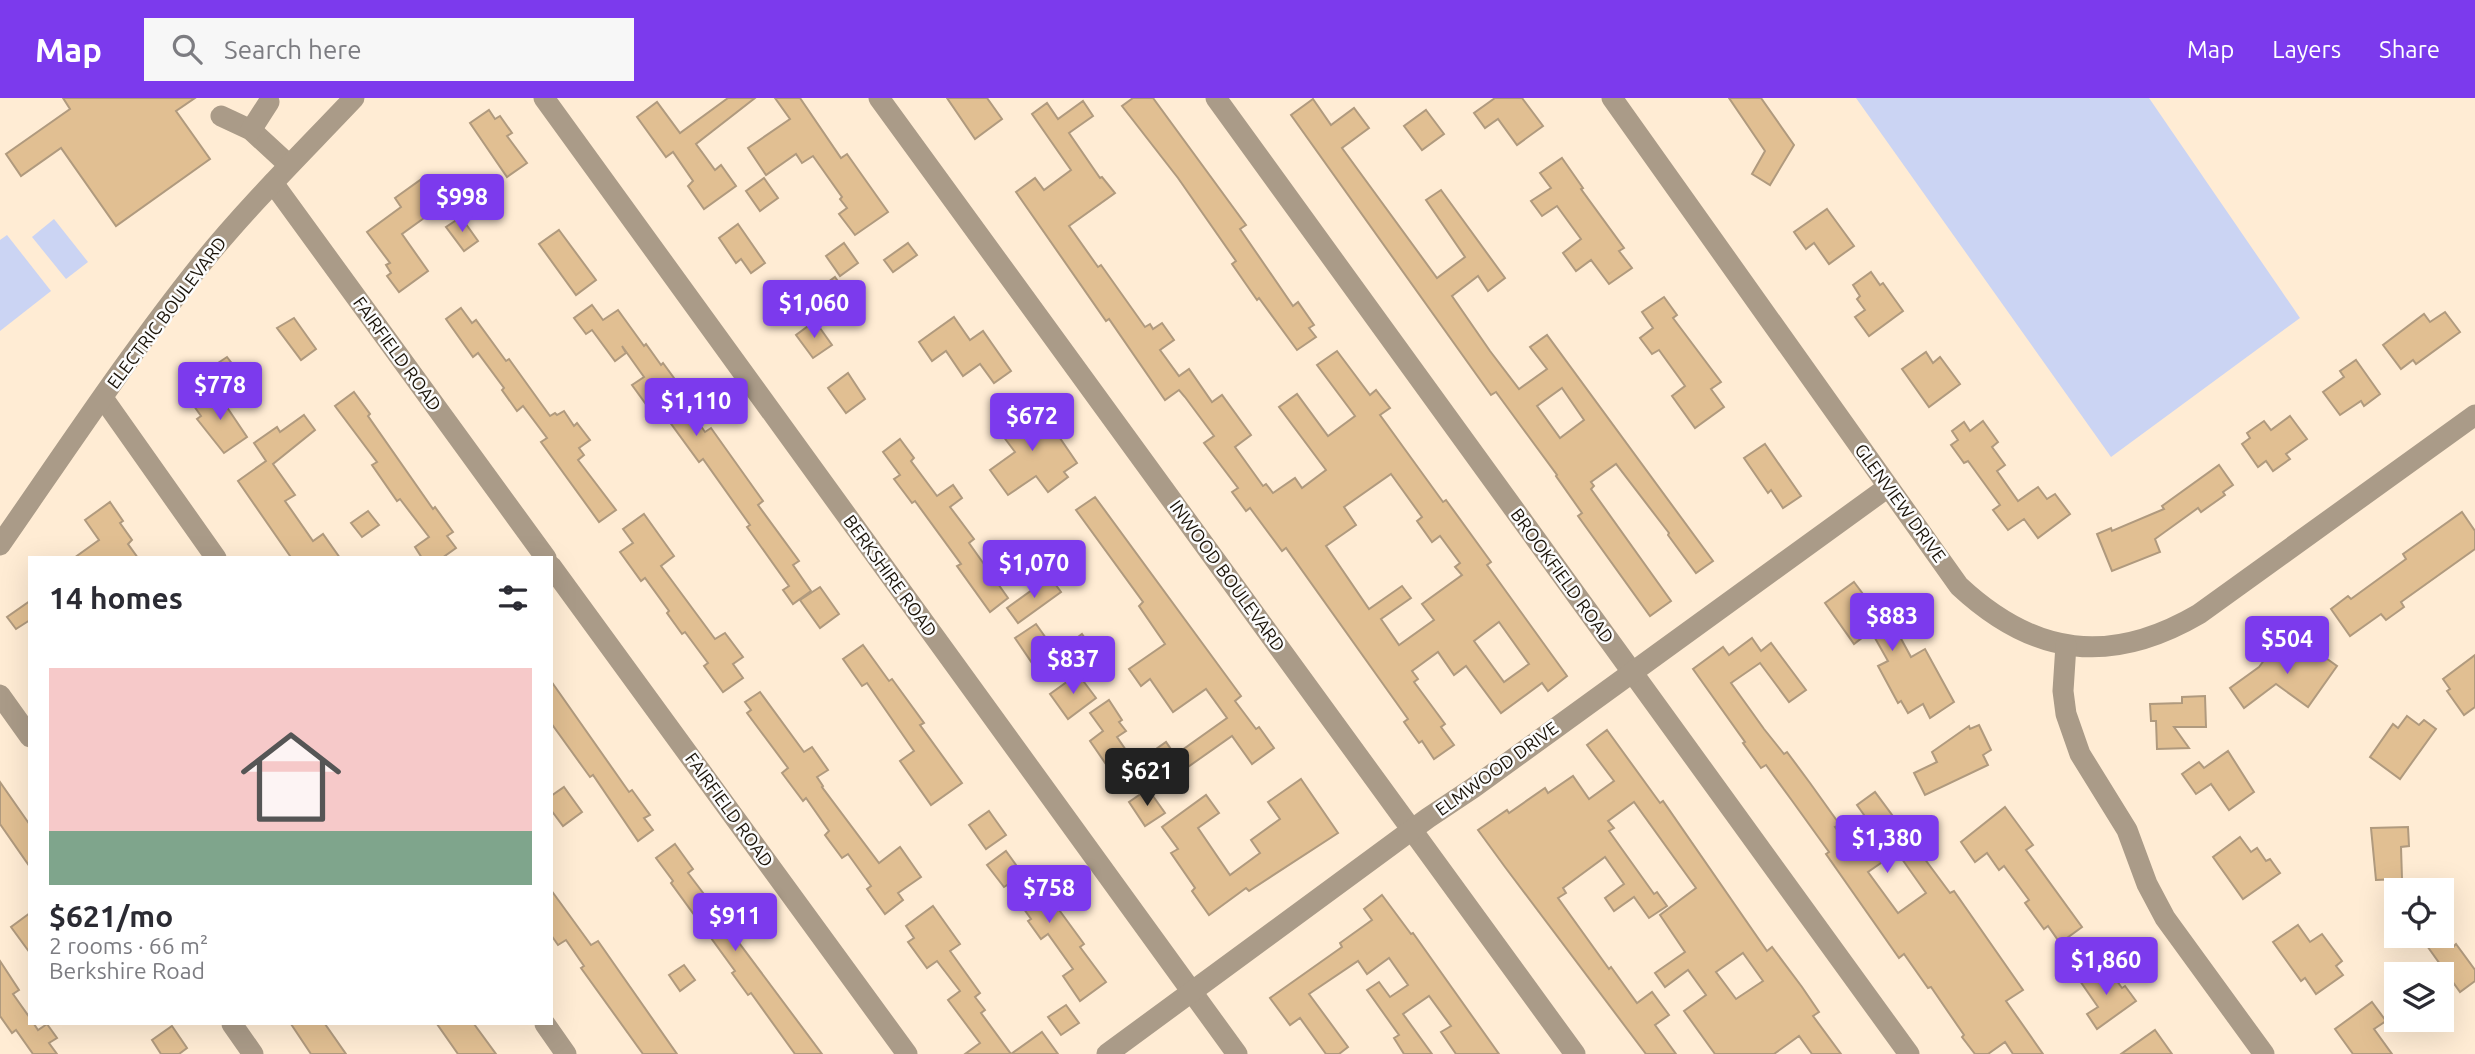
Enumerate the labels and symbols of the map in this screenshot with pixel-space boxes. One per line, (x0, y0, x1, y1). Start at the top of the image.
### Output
pin: $998 (421, 174, 503, 234)
street label: ELECTRIC BOULEVARD (103, 233, 230, 392)
pin: $1,060 (757, 280, 871, 340)
street label: FAIRFIELD ROAD (350, 293, 446, 414)
pin: $778 (179, 362, 261, 422)
pin: $1,110 (639, 378, 753, 438)
pin: $672 (991, 394, 1073, 453)
street label: GLENVIEW DRIVE (1851, 439, 1950, 565)
street label: INWOOD BOULEVARD (1166, 496, 1289, 655)
street label: BROOKFIELD ROAD (1507, 504, 1618, 646)
street label: BERKSHIRE ROAD (840, 511, 942, 640)
pin: $1,070 (977, 540, 1091, 600)
pin: $883 (1851, 594, 1933, 653)
pin: $504 (2246, 616, 2328, 676)
pin: $837 (1032, 636, 1114, 696)
street label: ELMWOOD DRIVE (1431, 717, 1561, 819)
pin: $621 (1106, 748, 1188, 808)
street label: FAIRFIELD ROAD (682, 749, 778, 870)
pin: $1,380 (1830, 816, 1944, 875)
pin: $758 (1008, 866, 1090, 925)
pin: $911 (694, 894, 776, 953)
pin: $1,860 (2049, 937, 2163, 997)

